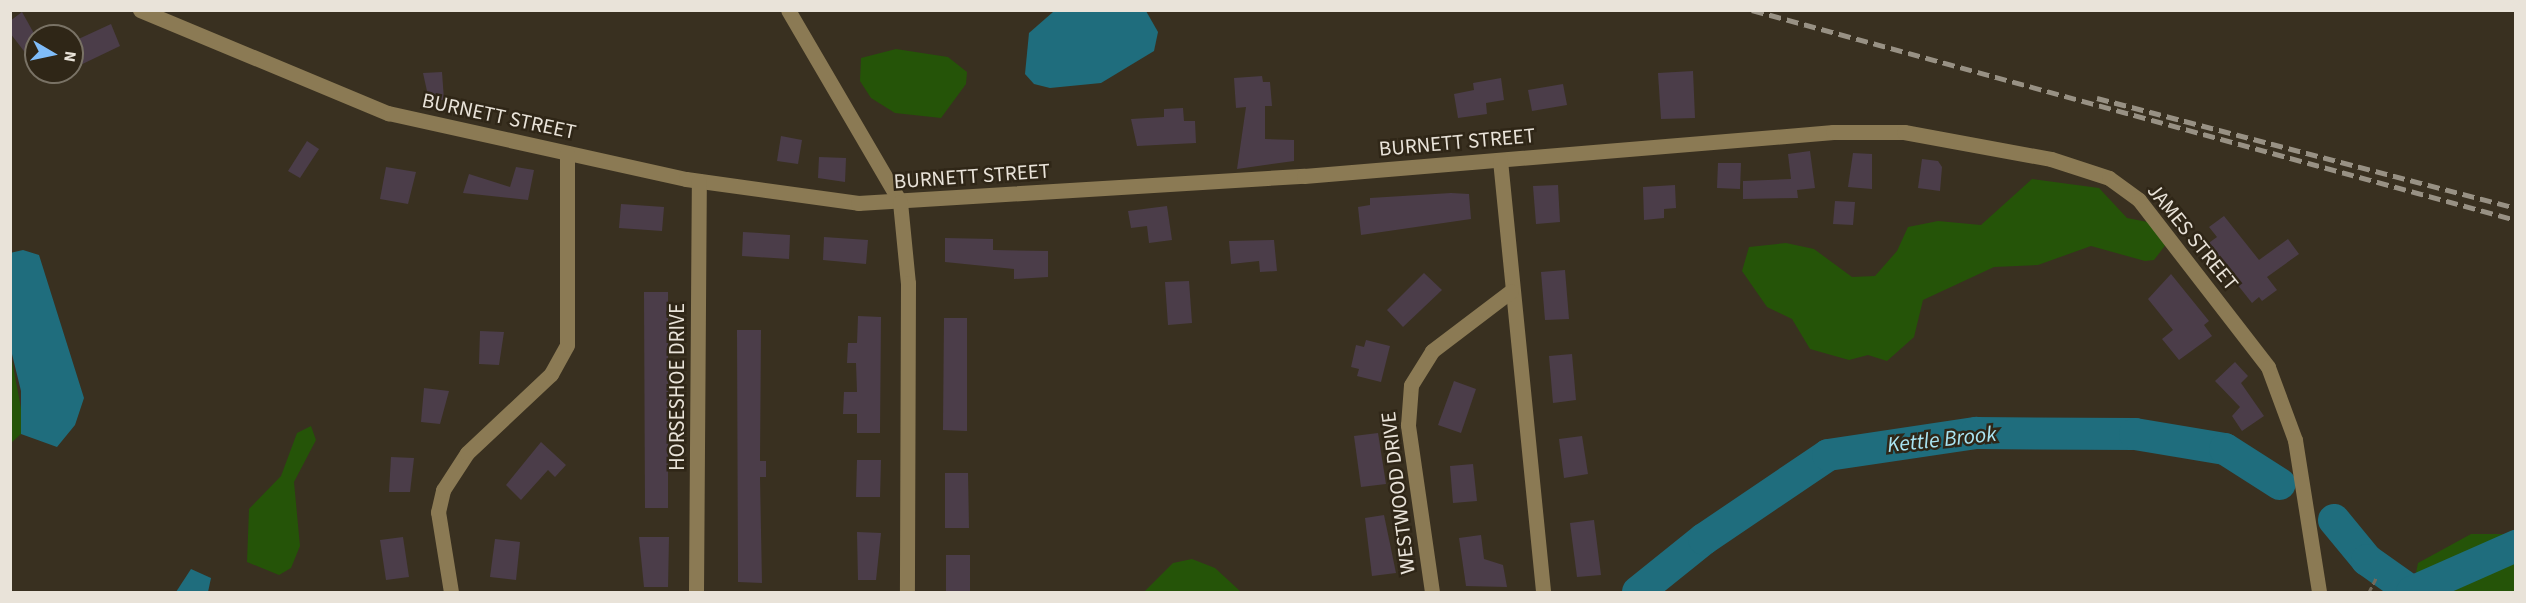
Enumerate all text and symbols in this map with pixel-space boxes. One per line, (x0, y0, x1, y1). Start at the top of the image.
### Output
north arrow (24, 24, 84, 84)
text: N (58, 50, 82, 63)
street label: BURNETT STREET (420, 87, 578, 145)
street label: BURNETT STREET (1378, 123, 1536, 161)
street label: BURNETT STREET (893, 158, 1051, 194)
street label: JAMES STREET (2142, 178, 2244, 296)
street label: HORSESHOE DRIVE (664, 303, 690, 471)
street label: WESTWOOD DRIVE (1376, 410, 1420, 576)
water label: Kettle Brook (1886, 421, 1998, 459)

